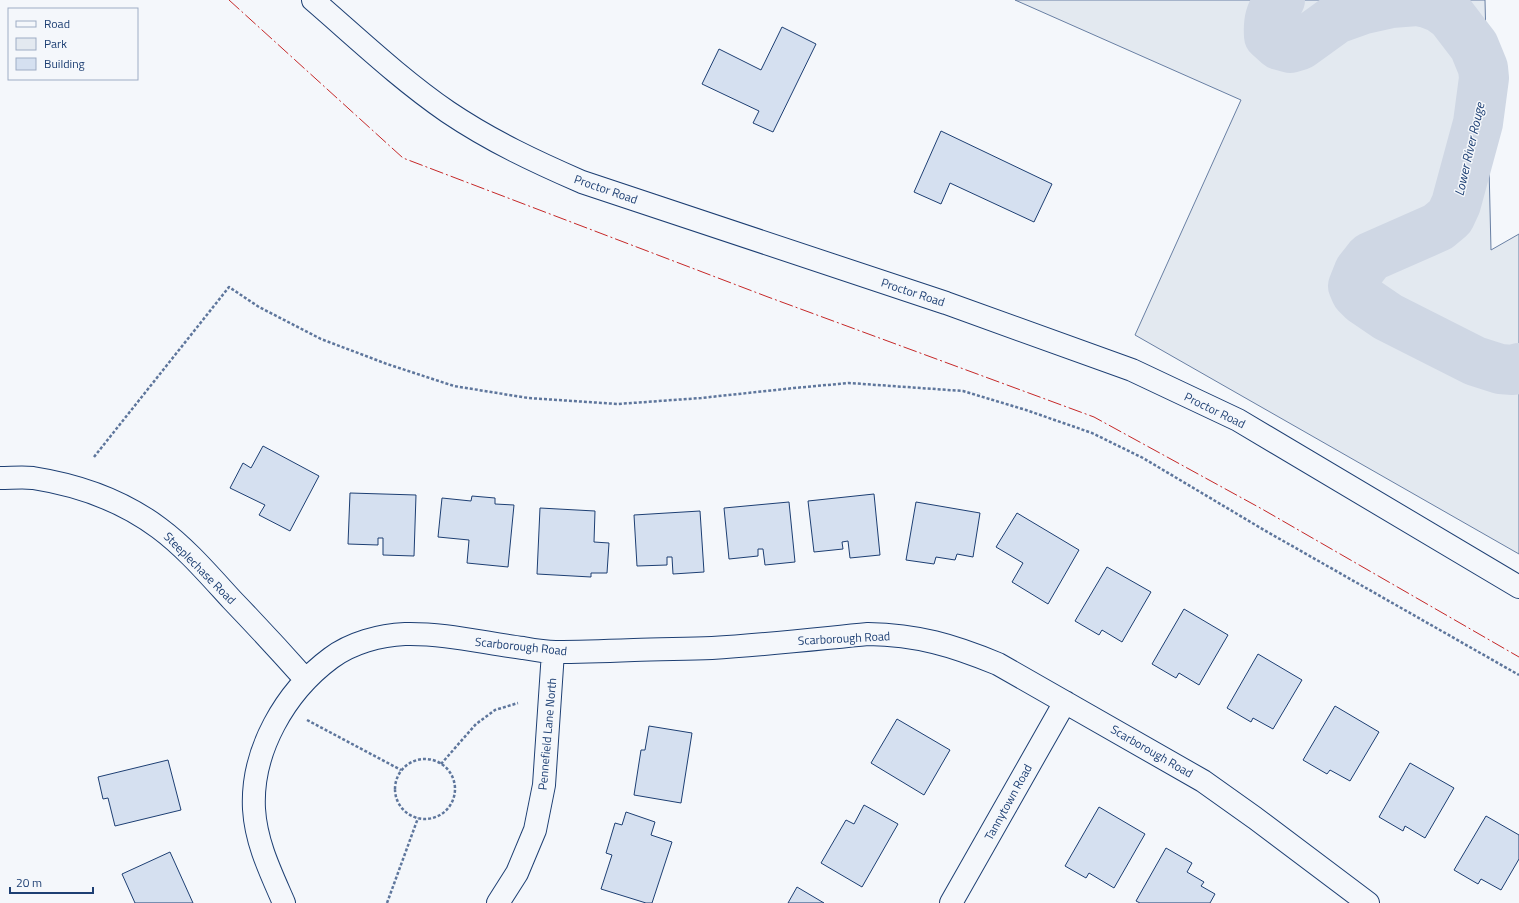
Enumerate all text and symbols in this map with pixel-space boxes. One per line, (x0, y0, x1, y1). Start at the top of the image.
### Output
legend (8, 8, 138, 80)
text: Road (44, 14, 70, 33)
text: Park (44, 34, 67, 53)
text: Building (44, 54, 85, 73)
water label: Lower River Rouge (1449, 99, 1490, 198)
street label: Proctor Road (572, 169, 640, 209)
street label: Proctor Road (879, 273, 947, 311)
street label: Proctor Road (1181, 387, 1249, 433)
street label: Steeplechase Road (159, 527, 241, 609)
street label: Scarborough Road (797, 626, 891, 650)
street label: Scarborough Road (474, 632, 568, 660)
street label: Pennefield Lane North (533, 677, 561, 791)
street label: Scarborough Road (1107, 720, 1197, 782)
street label: Tannytown Road (979, 760, 1037, 844)
scale bar (10, 869, 93, 895)
text: 20 m (16, 873, 42, 892)

